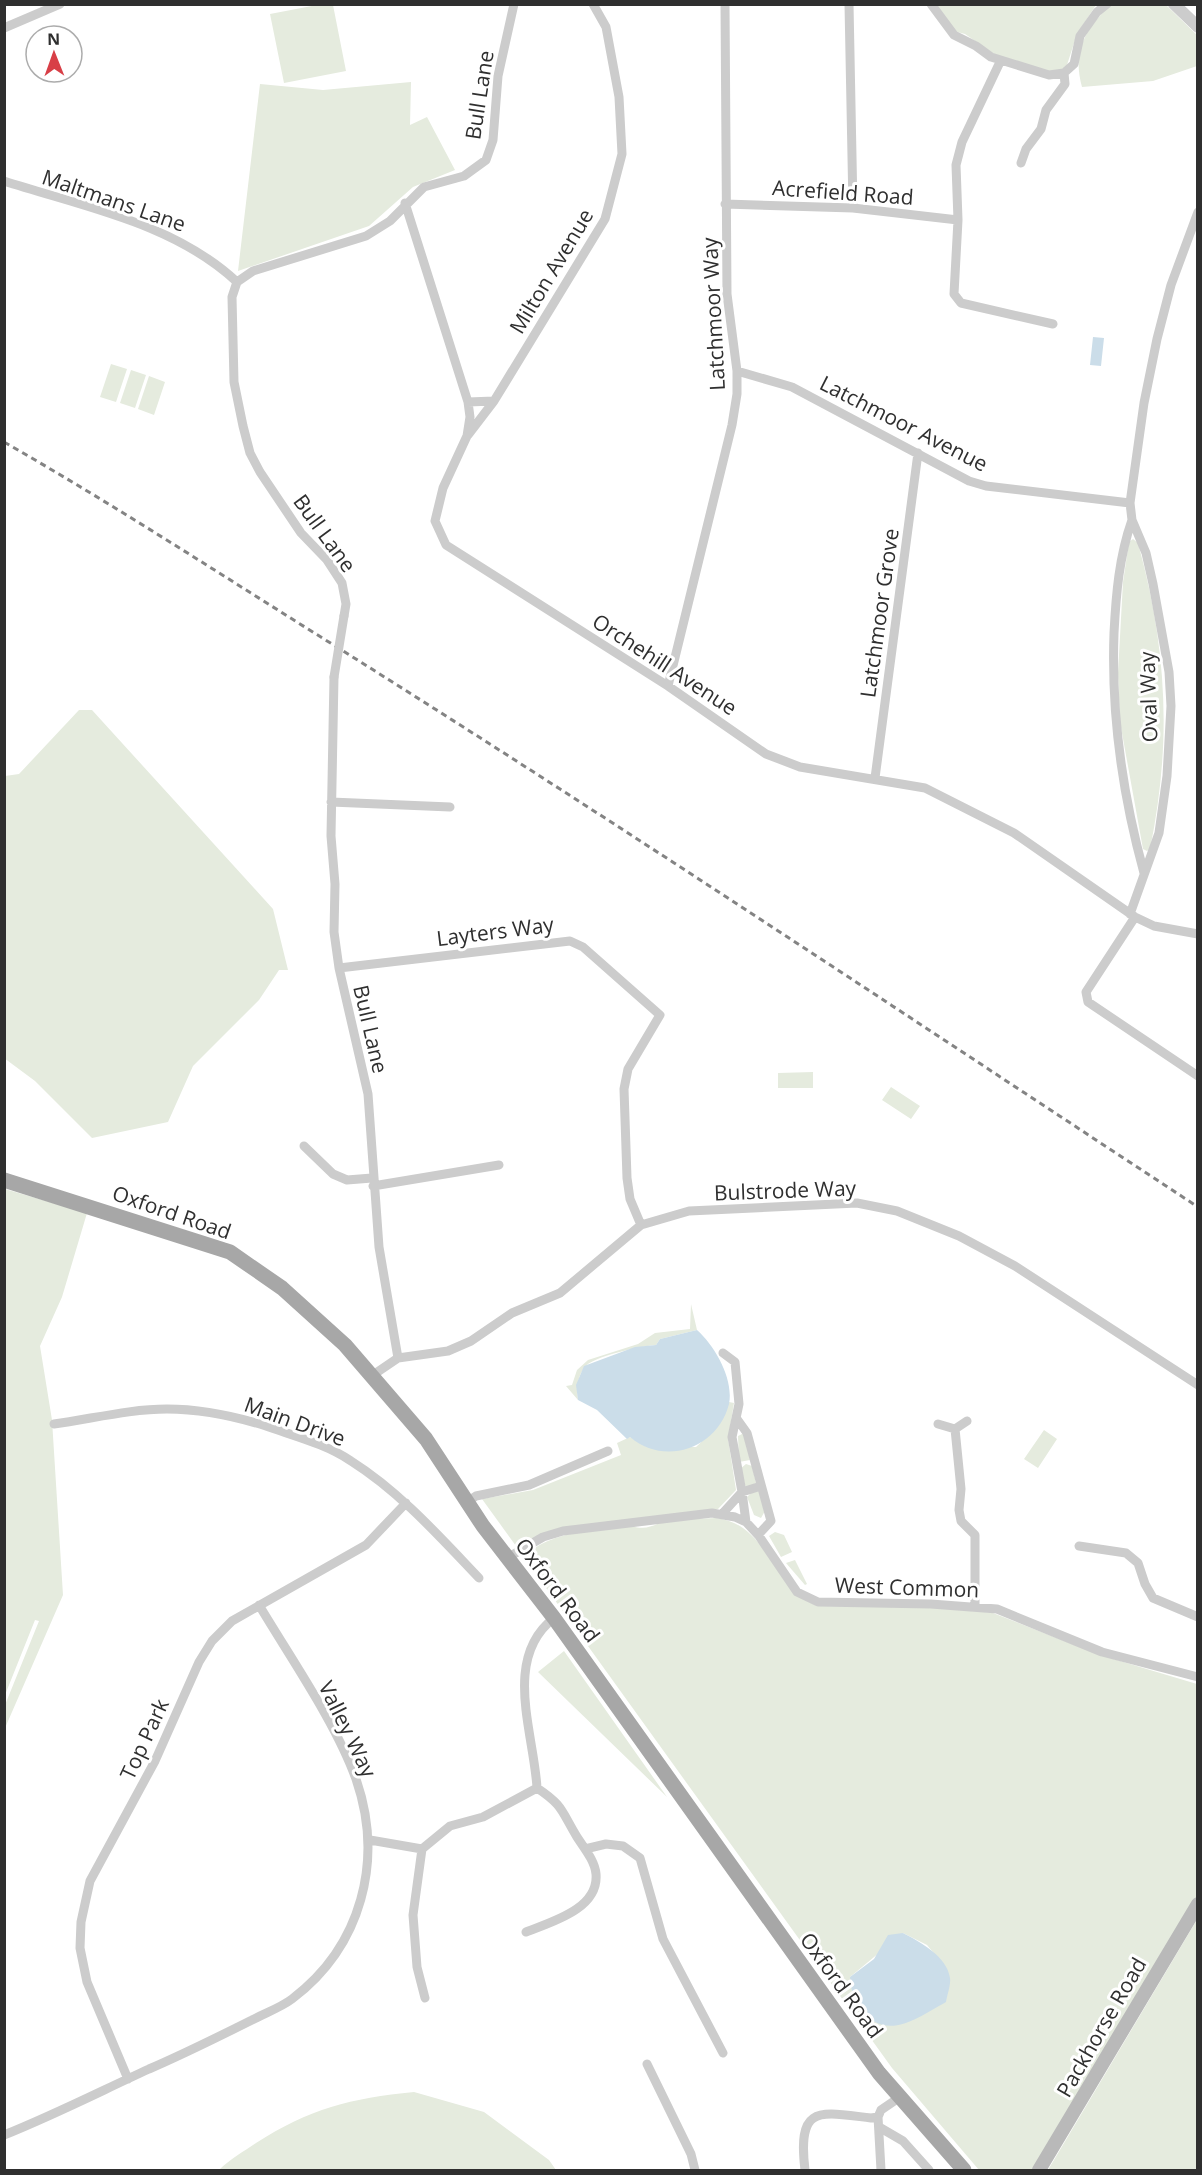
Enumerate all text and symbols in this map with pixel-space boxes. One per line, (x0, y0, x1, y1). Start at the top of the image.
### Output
north arrow (24, 24, 84, 84)
text: N (47, 28, 60, 50)
street label: Bull Lane (458, 48, 500, 142)
street label: Maltmans Lane (38, 162, 190, 238)
street label: Acrefield Road (771, 173, 915, 211)
street label: Milton Avenue (503, 203, 599, 339)
street label: Latchmoor Way (695, 236, 731, 391)
street label: Latchmoor Avenue (815, 369, 993, 477)
street label: Bull Lane (287, 488, 363, 578)
street label: Latchmoor Grove (853, 527, 905, 699)
street label: Orchehill Avenue (587, 607, 743, 721)
street label: Oval Way (1132, 651, 1164, 743)
street label: Layters Way (435, 910, 556, 952)
street label: Bull Lane (347, 982, 395, 1076)
street label: Bulstrode Way (713, 1174, 857, 1206)
street label: Oxford Road (109, 1179, 235, 1245)
street label: Main Drive (241, 1390, 349, 1452)
street label: Oxford Road (509, 1532, 607, 1648)
street label: West Common (834, 1570, 980, 1604)
street label: Valley Way (313, 1676, 384, 1782)
street label: Top Park (113, 1694, 175, 1784)
street label: Oxford Road (794, 1927, 890, 2043)
street label: Packhorse Road (1050, 1952, 1152, 2102)

